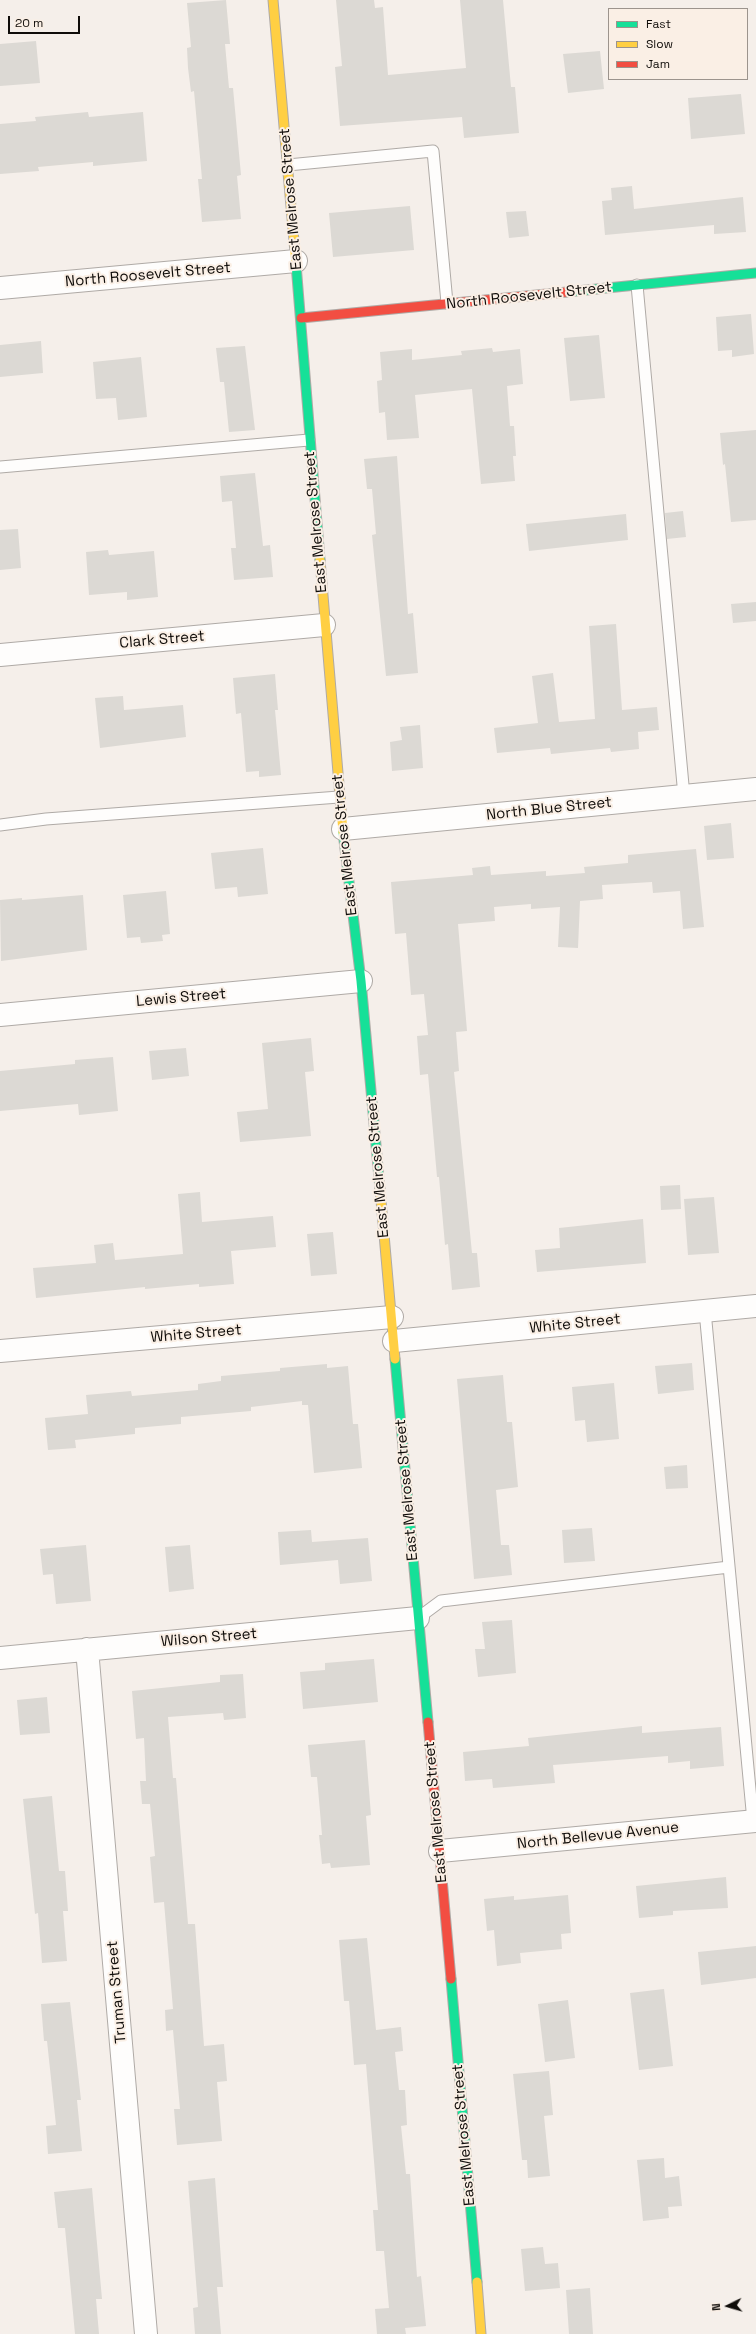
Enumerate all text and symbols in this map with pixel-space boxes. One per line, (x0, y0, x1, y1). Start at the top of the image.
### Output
scale bar (10, 8, 82, 34)
legend (608, 8, 748, 80)
text: 20 m (15, 15, 43, 31)
text: Fast (646, 16, 671, 32)
text: Slow (646, 36, 673, 52)
text: Jam (646, 56, 670, 72)
street label: East Melrose Street (276, 127, 306, 271)
street label: North Roosevelt Street (64, 259, 232, 291)
street label: North Roosevelt Street (445, 278, 613, 314)
street label: East Melrose Street (301, 450, 331, 594)
street label: Clark Street (119, 627, 205, 653)
street label: East Melrose Street (329, 773, 361, 917)
street label: North Blue Street (485, 793, 613, 825)
street label: Lewis Street (135, 985, 227, 1011)
street label: East Melrose Street (363, 1095, 393, 1239)
street label: White Street (529, 1310, 621, 1338)
street label: White Street (150, 1321, 242, 1347)
street label: East Melrose Street (392, 1418, 422, 1562)
street label: Wilson Street (160, 1625, 258, 1651)
street label: East Melrose Street (421, 1740, 451, 1884)
street label: North Bellevue Avenue (516, 1819, 680, 1853)
street label: Truman Street (104, 1940, 130, 2044)
street label: East Melrose Street (449, 2063, 479, 2207)
north arrow (708, 2286, 748, 2326)
text: N (709, 2303, 723, 2311)

